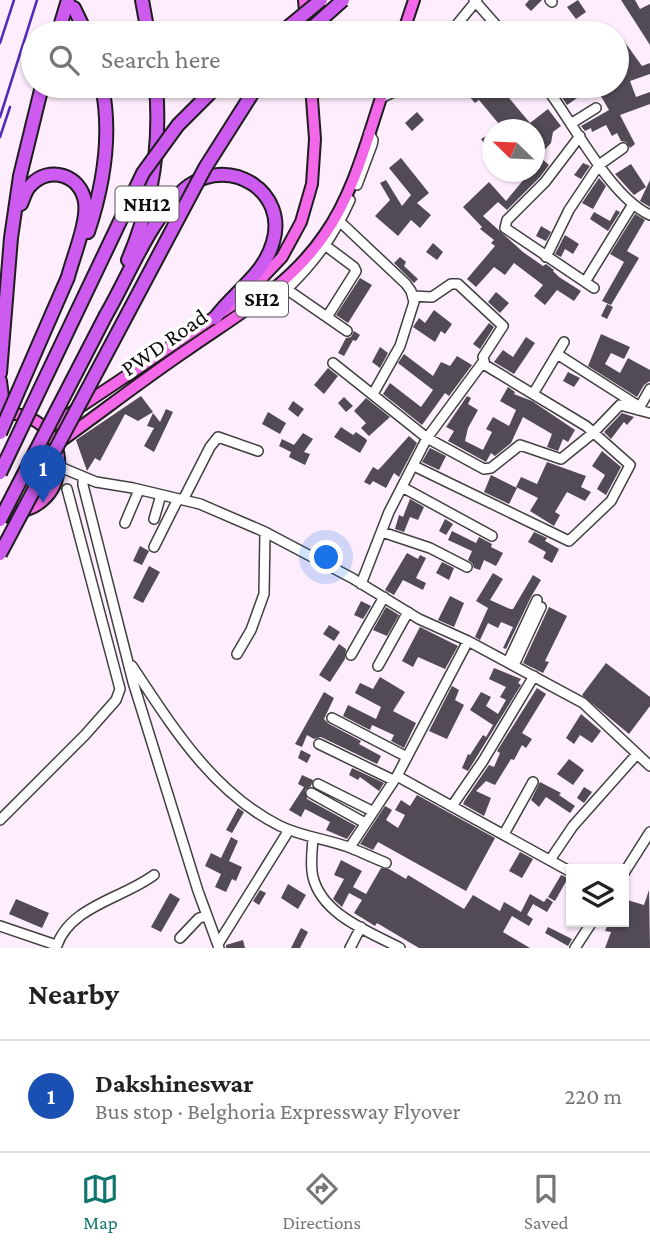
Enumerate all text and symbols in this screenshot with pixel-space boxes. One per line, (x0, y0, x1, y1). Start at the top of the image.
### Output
search box (21, 21, 629, 98)
icon: search (45, 41, 83, 79)
text: Search here (101, 45, 220, 74)
north arrow (482, 119, 545, 182)
road number: NH12 (116, 186, 178, 222)
road number: SH2 (236, 282, 288, 316)
street label: PWD Road (116, 303, 212, 381)
pin: 1 (20, 445, 66, 503)
your location (309, 540, 343, 574)
map controls (566, 864, 629, 927)
button: layers (566, 864, 629, 927)
text: Nearby (28, 977, 119, 1010)
text: Dakshineswar (95, 1069, 254, 1098)
text: 1 (47, 1083, 55, 1109)
text: 220 m (564, 1083, 622, 1109)
text: Bus stop · Belghoria Expressway Flyover (95, 1098, 461, 1124)
tab: Map (81, 1170, 119, 1233)
tab: Directions (282, 1170, 361, 1233)
tab: Saved (524, 1170, 569, 1233)

